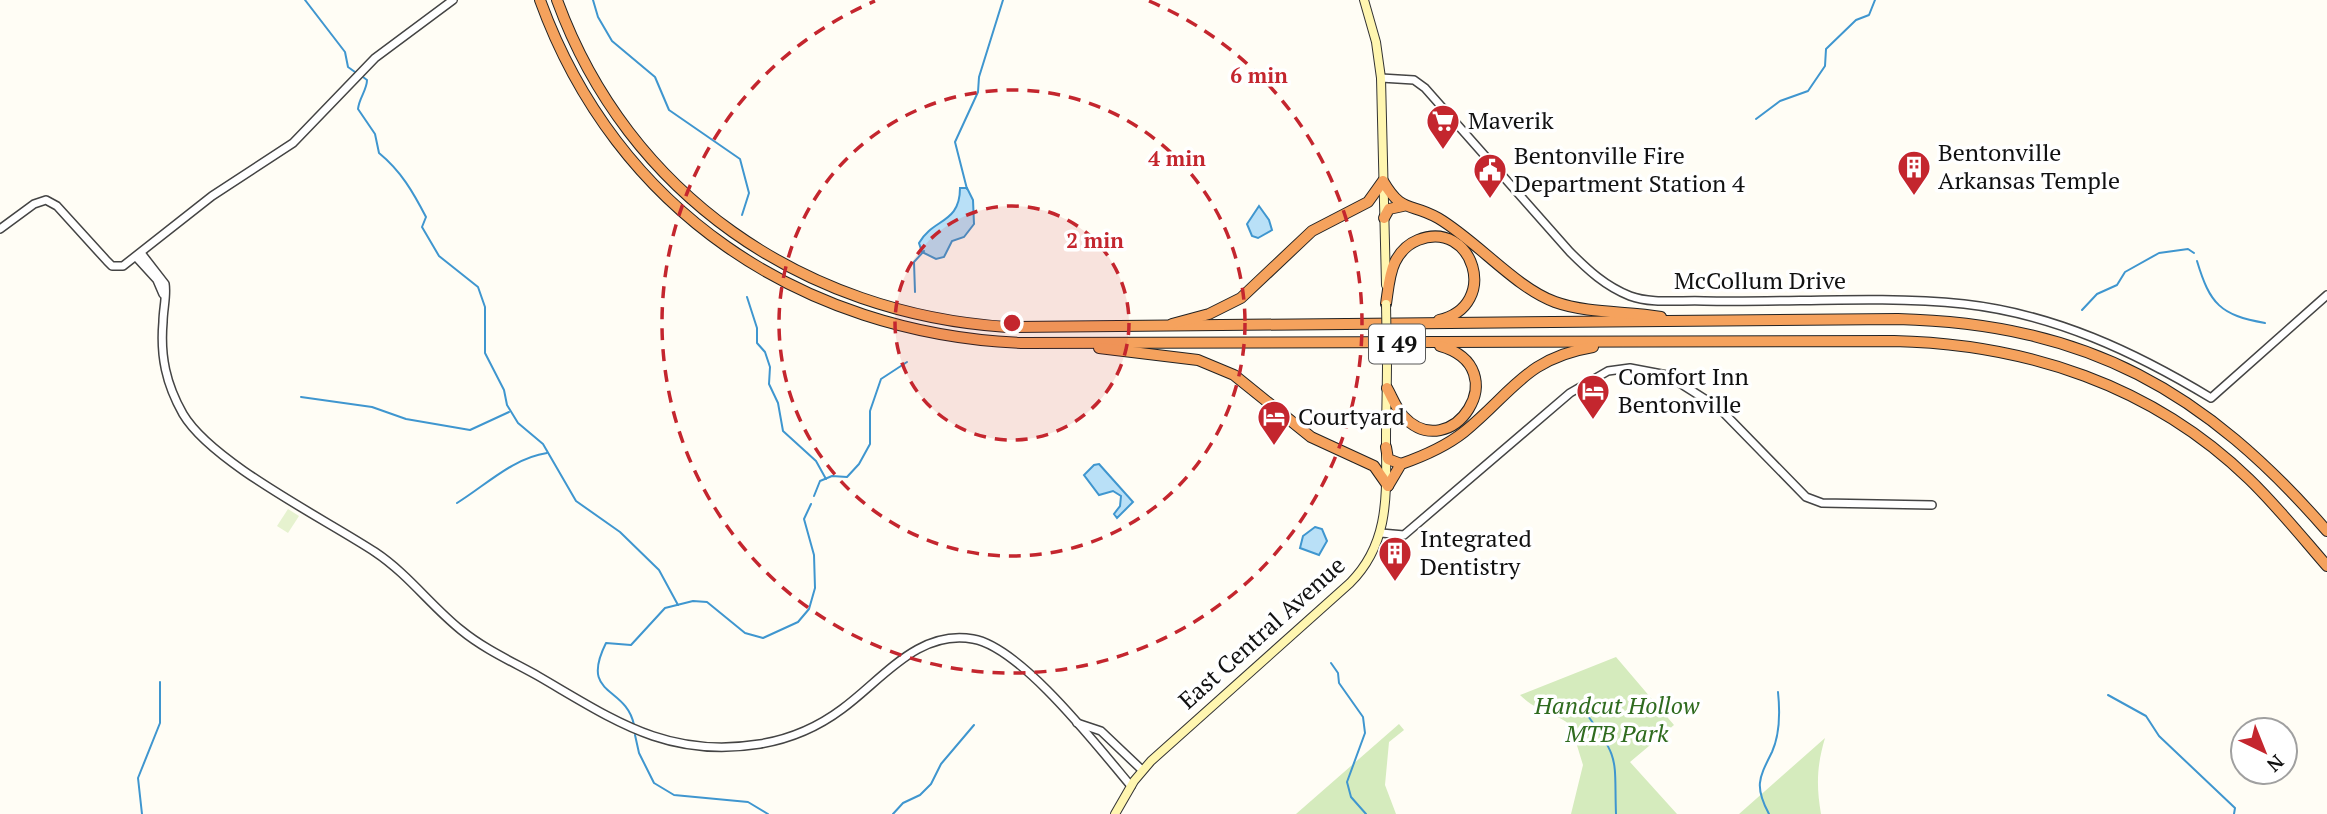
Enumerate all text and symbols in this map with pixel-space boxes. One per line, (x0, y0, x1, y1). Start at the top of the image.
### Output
text: 6 min (1230, 61, 1288, 89)
supermarket icon: Maverik (1424, 102, 1462, 151)
place label: Maverik (1468, 104, 1554, 136)
place label: Bentonville Arkansas Temple (1938, 136, 2120, 196)
place label: Bentonville Fire Department Station 4 (1514, 139, 1745, 199)
text: 4 min (1148, 144, 1206, 172)
building icon: Bentonville Arkansas Temple (1895, 148, 1933, 197)
public building icon: Bentonville Fire Department Station 4 (1471, 151, 1509, 200)
text: 2 min (1066, 226, 1124, 254)
street label: McCollum Drive (1674, 264, 1846, 296)
centre of rings (1000, 311, 1024, 335)
road number: I 49 (1369, 324, 1425, 364)
place label: Comfort Inn Bentonville (1618, 360, 1749, 420)
hotel icon: Comfort Inn Bentonville (1574, 372, 1612, 421)
hotel icon: Courtyard (1255, 398, 1293, 447)
place label: Courtyard (1298, 400, 1405, 432)
place label: Integrated Dentistry (1420, 522, 1532, 582)
building icon: Integrated Dentistry (1376, 534, 1414, 583)
street label: East Central Avenue (1171, 549, 1351, 716)
park label: Handcut Hollow MTB Park (1534, 689, 1700, 749)
north arrow (2229, 716, 2299, 786)
text: N (2262, 750, 2290, 778)

